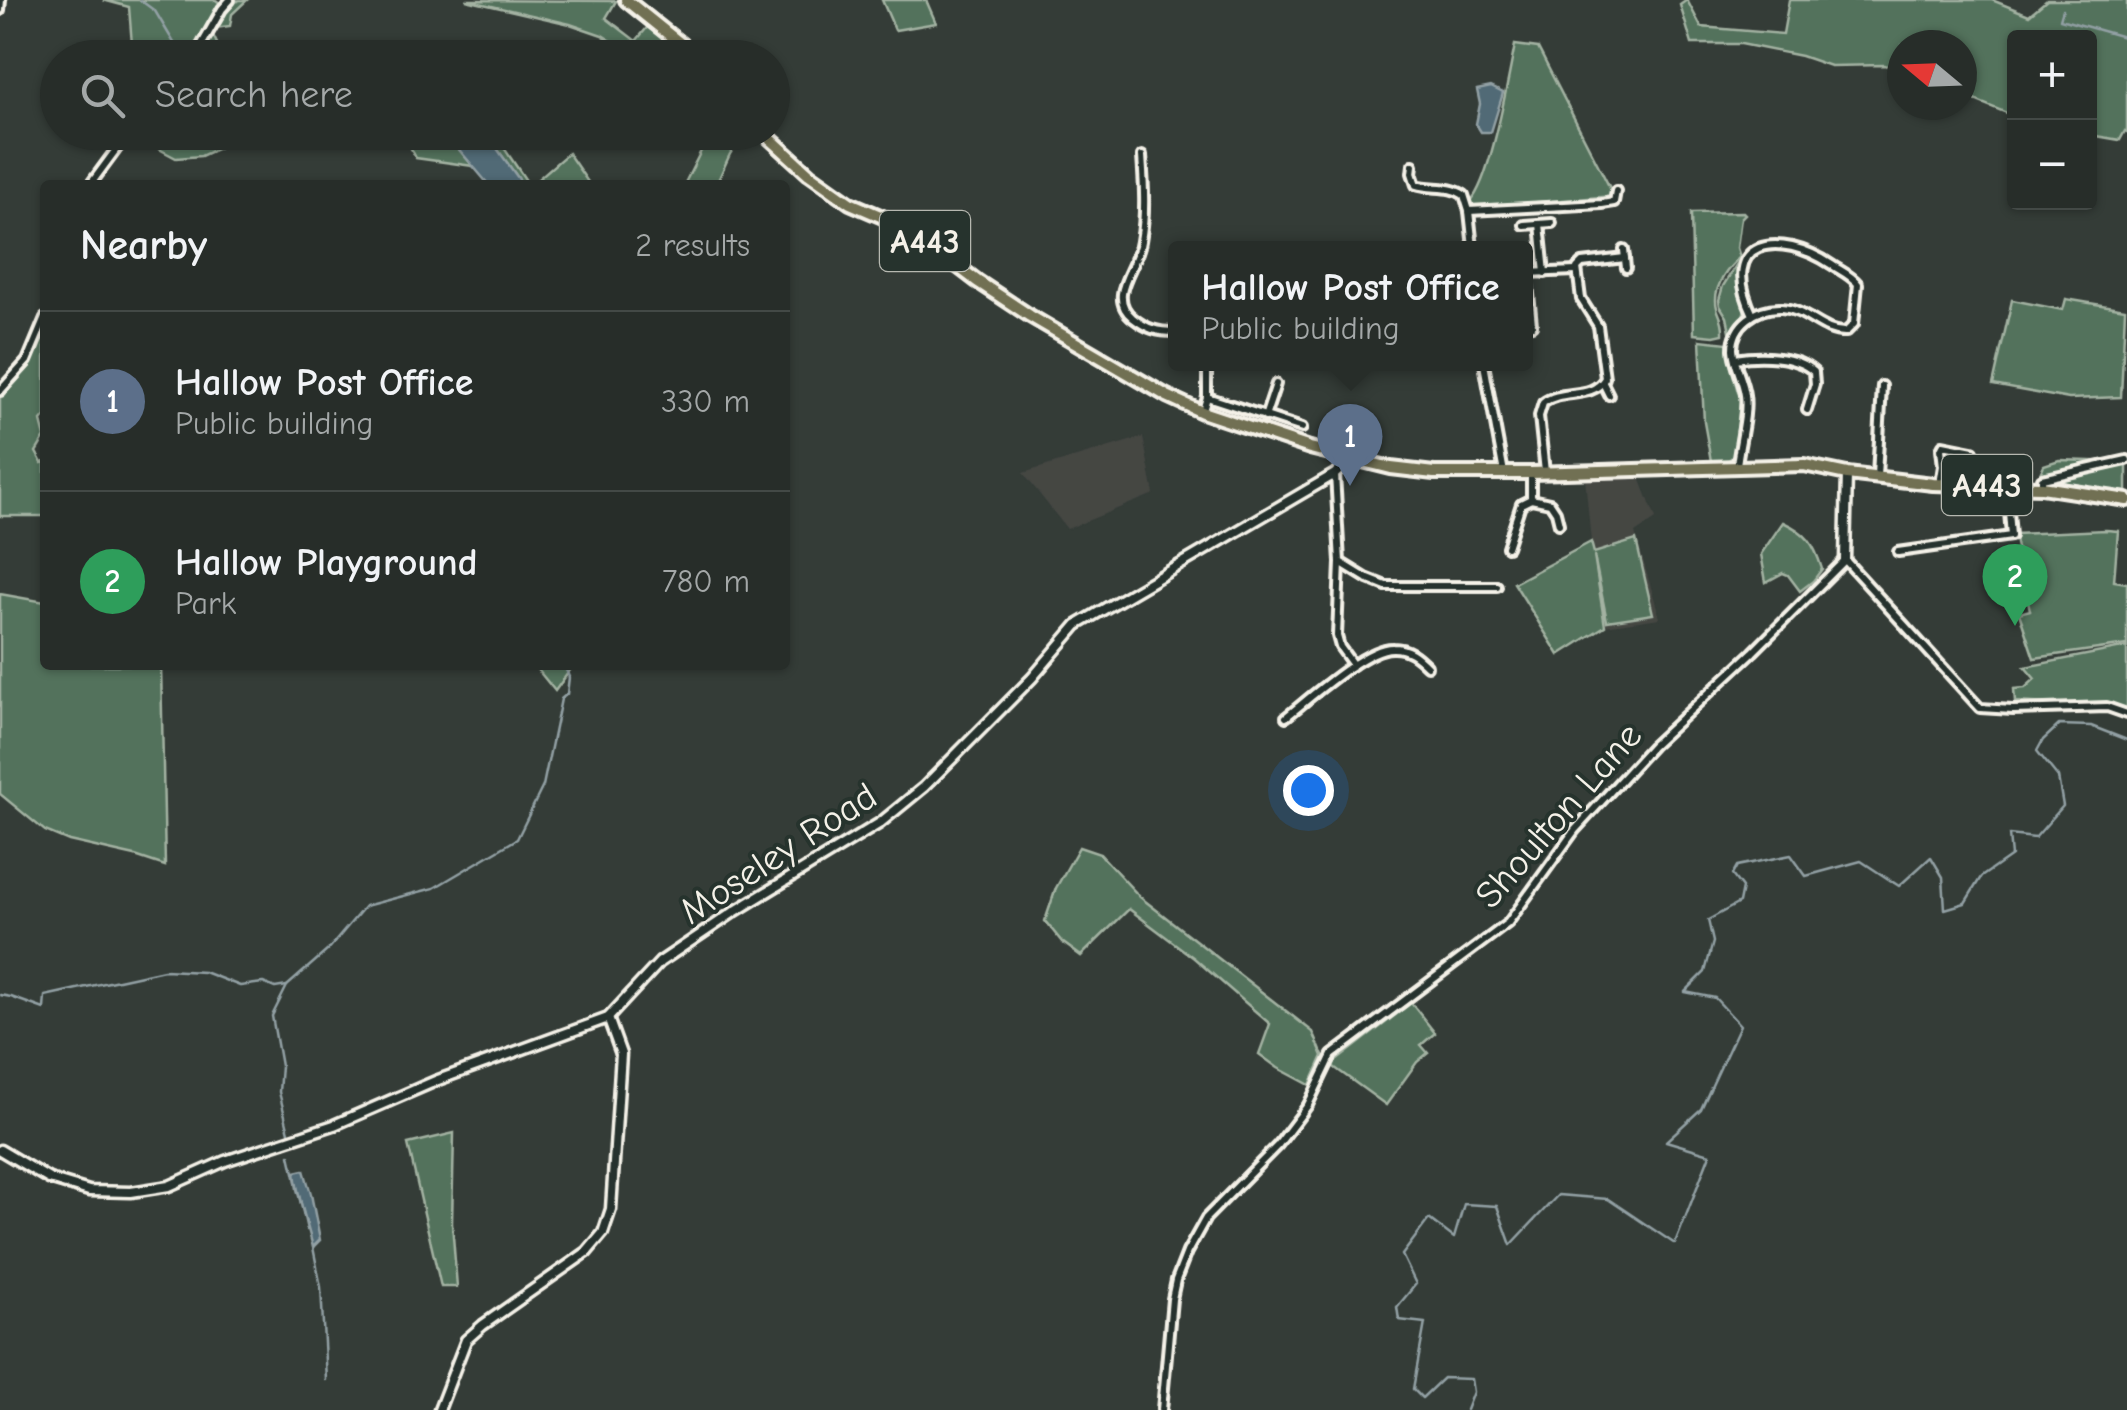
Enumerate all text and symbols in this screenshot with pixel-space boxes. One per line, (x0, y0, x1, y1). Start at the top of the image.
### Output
north arrow (1887, 30, 1977, 120)
map controls (2007, 30, 2097, 210)
button: + (2007, 30, 2097, 120)
search box (40, 40, 790, 150)
icon: search (75, 68, 130, 123)
text: Search here (155, 73, 353, 117)
button: − (2007, 120, 2097, 210)
road number: A443 (880, 211, 970, 271)
text: Nearby (80, 221, 207, 270)
text: 2 results (635, 227, 750, 264)
popup (1168, 241, 1533, 371)
text: Hallow Post Office (1201, 266, 1500, 310)
text: Public building (1201, 310, 1400, 347)
text: Hallow Post Office (175, 361, 473, 405)
text: 1 (106, 383, 119, 420)
text: 330 m (661, 383, 750, 420)
pin: 1 (1318, 404, 1382, 486)
text: Public building (175, 405, 373, 442)
road number: A443 (1942, 455, 2032, 515)
text: Hallow Playground (175, 541, 478, 585)
pin: 2 (1982, 544, 2048, 626)
text: 2 (105, 563, 120, 600)
text: 780 m (662, 563, 750, 600)
text: Park (175, 585, 236, 622)
street label: Shoulton Lane (1466, 714, 1651, 917)
your location (1283, 765, 1334, 816)
street label: Moseley Road (672, 774, 885, 934)

